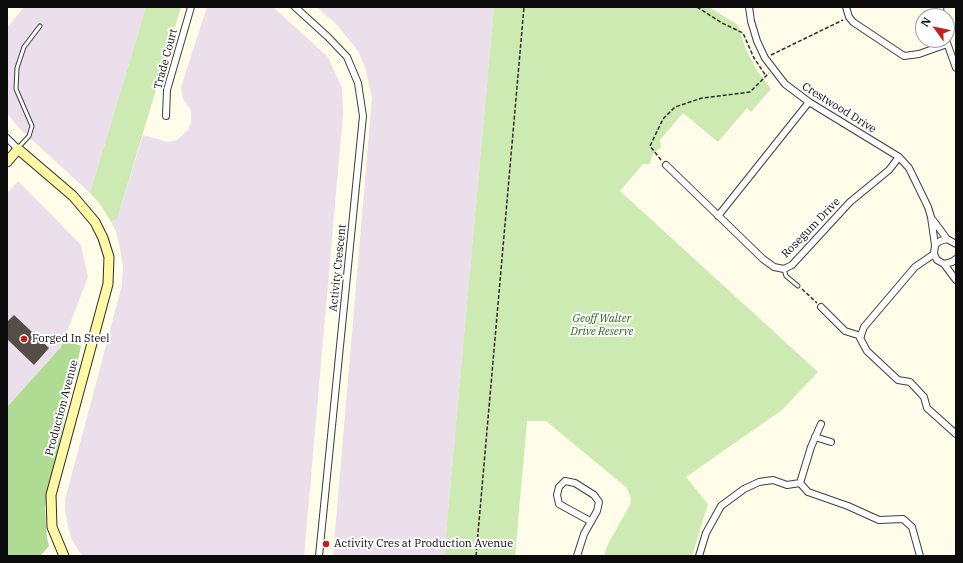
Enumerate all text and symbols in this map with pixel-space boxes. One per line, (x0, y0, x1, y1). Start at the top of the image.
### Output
north arrow (915, 8, 955, 48)
text: N (918, 15, 934, 29)
street label: Trade Court (152, 27, 180, 91)
street label: Crestwood Drive (799, 80, 879, 136)
street label: Rosegum Drive (779, 195, 843, 261)
street label: Activity Crescent (327, 224, 349, 312)
park label: Geoff Walter Drive Reserve (571, 312, 633, 338)
place label: Forged In Steel (32, 332, 110, 346)
marker: Forged In Steel (19, 334, 29, 344)
street label: Production Avenue (43, 359, 81, 457)
place label: Activity Cres at Production Avenue (334, 537, 513, 551)
marker: Activity Cres at Production Avenue (321, 539, 331, 549)

